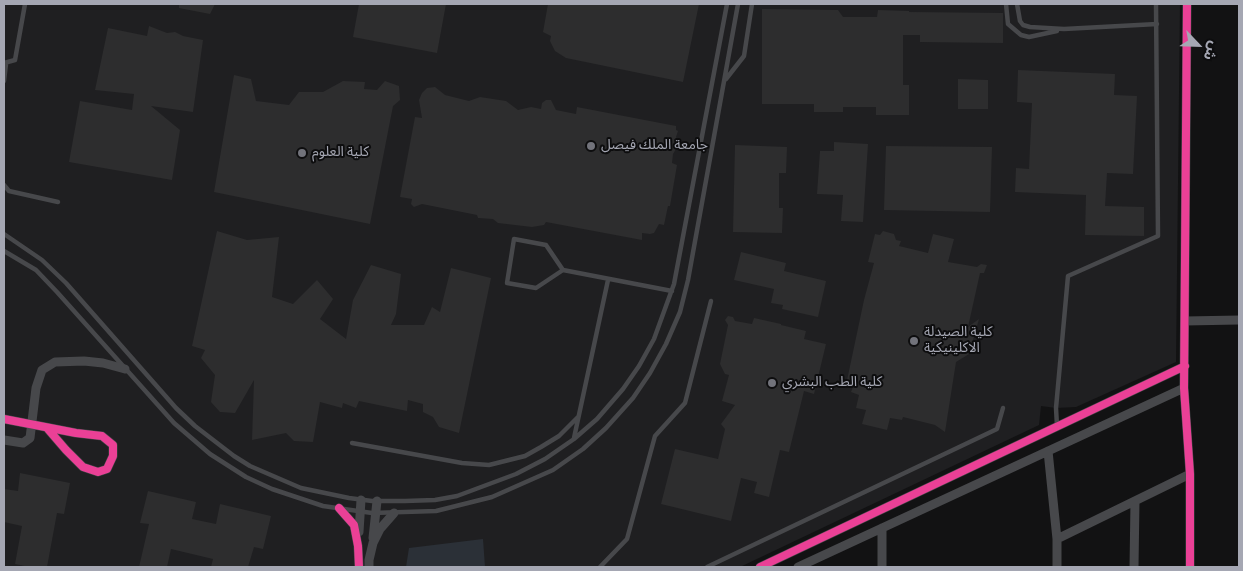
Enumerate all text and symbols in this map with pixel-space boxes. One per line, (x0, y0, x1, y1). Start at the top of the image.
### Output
north arrow (1173, 20, 1223, 70)
text: ش (1199, 38, 1226, 64)
place label: جامعة الملك فيصل (601, 138, 708, 154)
marker: جامعة الملك فيصل (585, 140, 597, 152)
place label: كلية العلوم (312, 145, 369, 161)
marker: كلية العلوم (296, 147, 308, 159)
place label: كلية الصيدلة الاكلينيكية (924, 325, 992, 358)
marker: كلية الصيدلة الاكلينيكية (908, 335, 920, 347)
place label: كلية الطب البشري (782, 375, 882, 391)
marker: كلية الطب البشري (766, 377, 778, 389)

